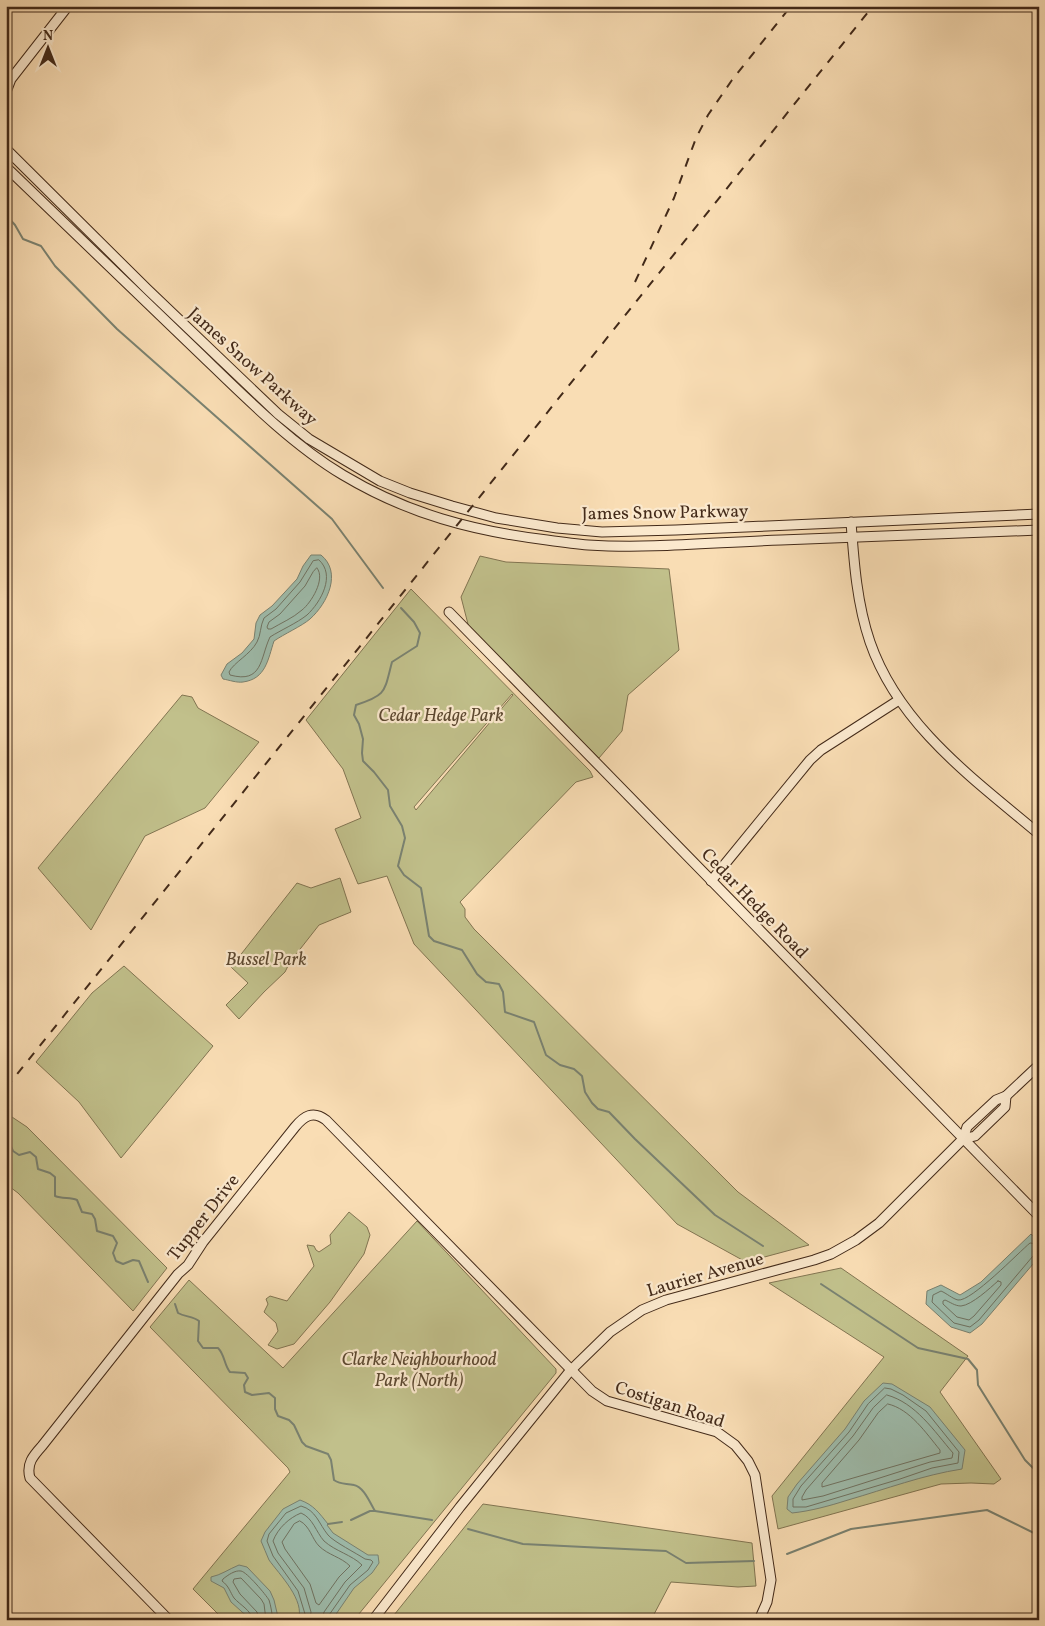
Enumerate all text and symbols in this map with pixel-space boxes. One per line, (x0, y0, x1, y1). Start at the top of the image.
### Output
north arrow (22, 22, 72, 72)
text: N (43, 27, 53, 46)
street label: James Snow Parkway (182, 302, 322, 432)
street label: James Snow Parkway (582, 500, 749, 527)
park label: Cedar Hedge Park (378, 704, 504, 729)
street label: Cedar Hedge Road (695, 843, 813, 965)
park label: Bussel Park (225, 948, 307, 973)
street label: Tupper Drive (162, 1169, 246, 1267)
street label: Laurier Avenue (644, 1247, 767, 1304)
park label: Clarke Neighbourhood Park (North) (341, 1348, 497, 1394)
street label: Costigan Road (612, 1376, 728, 1435)

